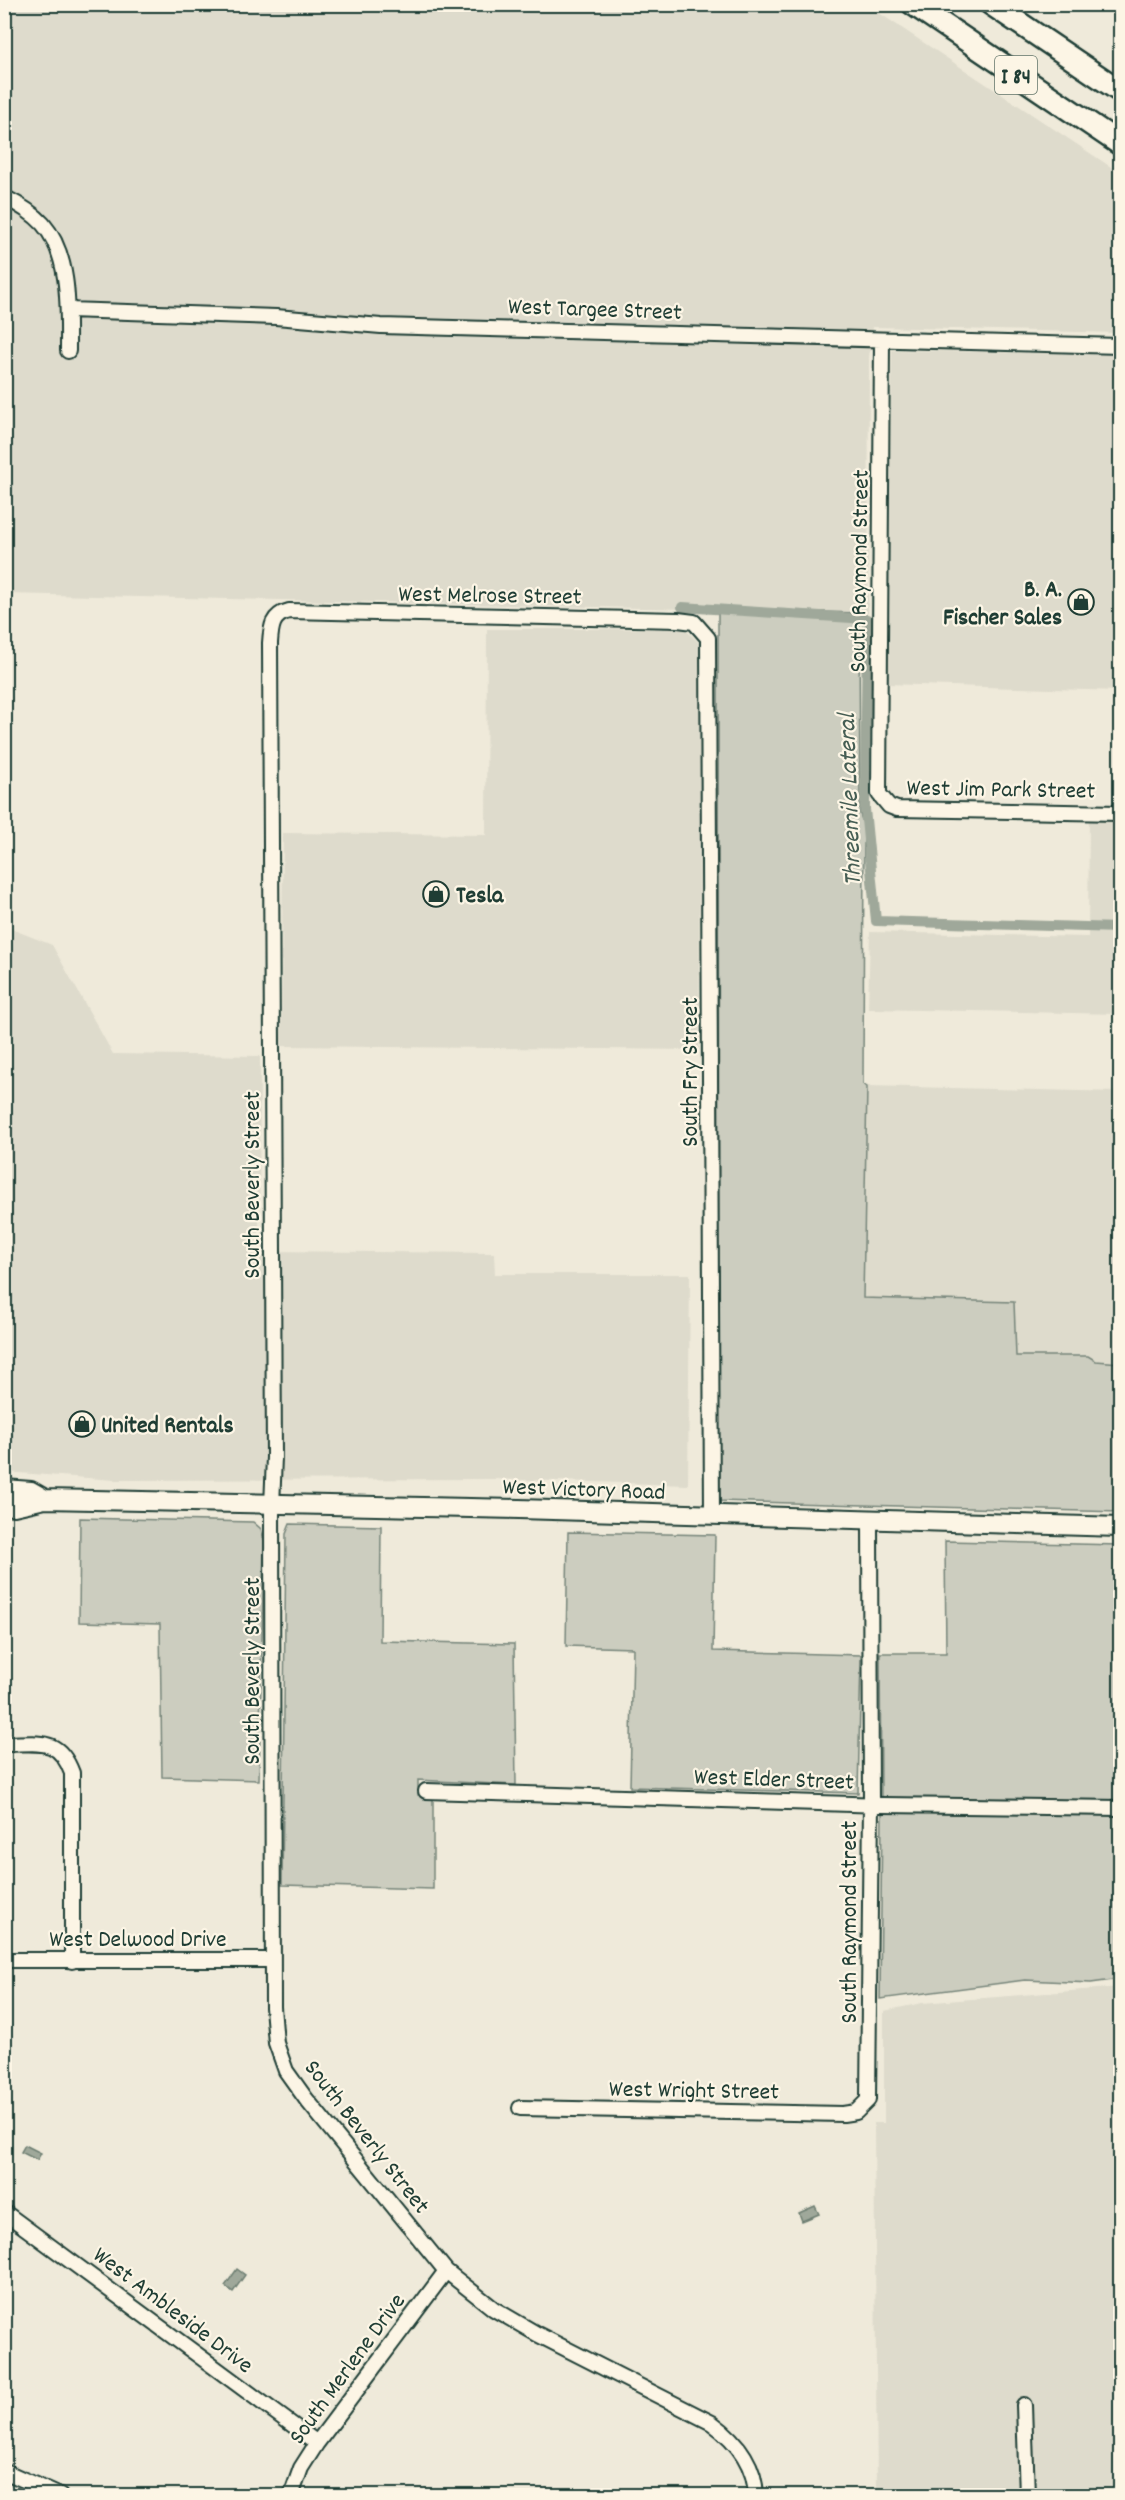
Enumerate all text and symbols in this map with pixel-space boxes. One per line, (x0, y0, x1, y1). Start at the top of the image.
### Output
road number: I 84 (995, 56, 1037, 94)
street label: West Targee Street (507, 291, 683, 331)
street label: South Raymond Street (842, 469, 880, 673)
place label: B. A. Fischer Sales (943, 574, 1062, 636)
street label: West Melrose Street (398, 578, 582, 616)
shop icon: B. A. Fischer Sales (1066, 587, 1096, 617)
water label: Threemile Lateral (830, 711, 873, 887)
street label: West Jim Park Street (906, 772, 1096, 810)
shop icon: Tesla (421, 879, 451, 909)
place label: Tesla (456, 880, 504, 914)
street label: South Fry Street (675, 997, 709, 1147)
street label: South Beverly Street (237, 1091, 271, 1279)
shop icon: United Rentals (67, 1409, 97, 1439)
place label: United Rentals (101, 1410, 233, 1444)
street label: West Victory Road (502, 1471, 666, 1511)
street label: South Beverly Street (237, 1577, 271, 1765)
street label: West Elder Street (693, 1761, 855, 1801)
street label: South Raymond Street (834, 1820, 868, 2023)
street label: West Delwood Drive (49, 1924, 227, 1958)
street label: South Beverly Street (294, 2053, 437, 2222)
street label: West Wright Street (609, 2074, 779, 2110)
street label: West Ambleside Drive (85, 2240, 260, 2383)
street label: South Merlene Drive (282, 2287, 415, 2453)

